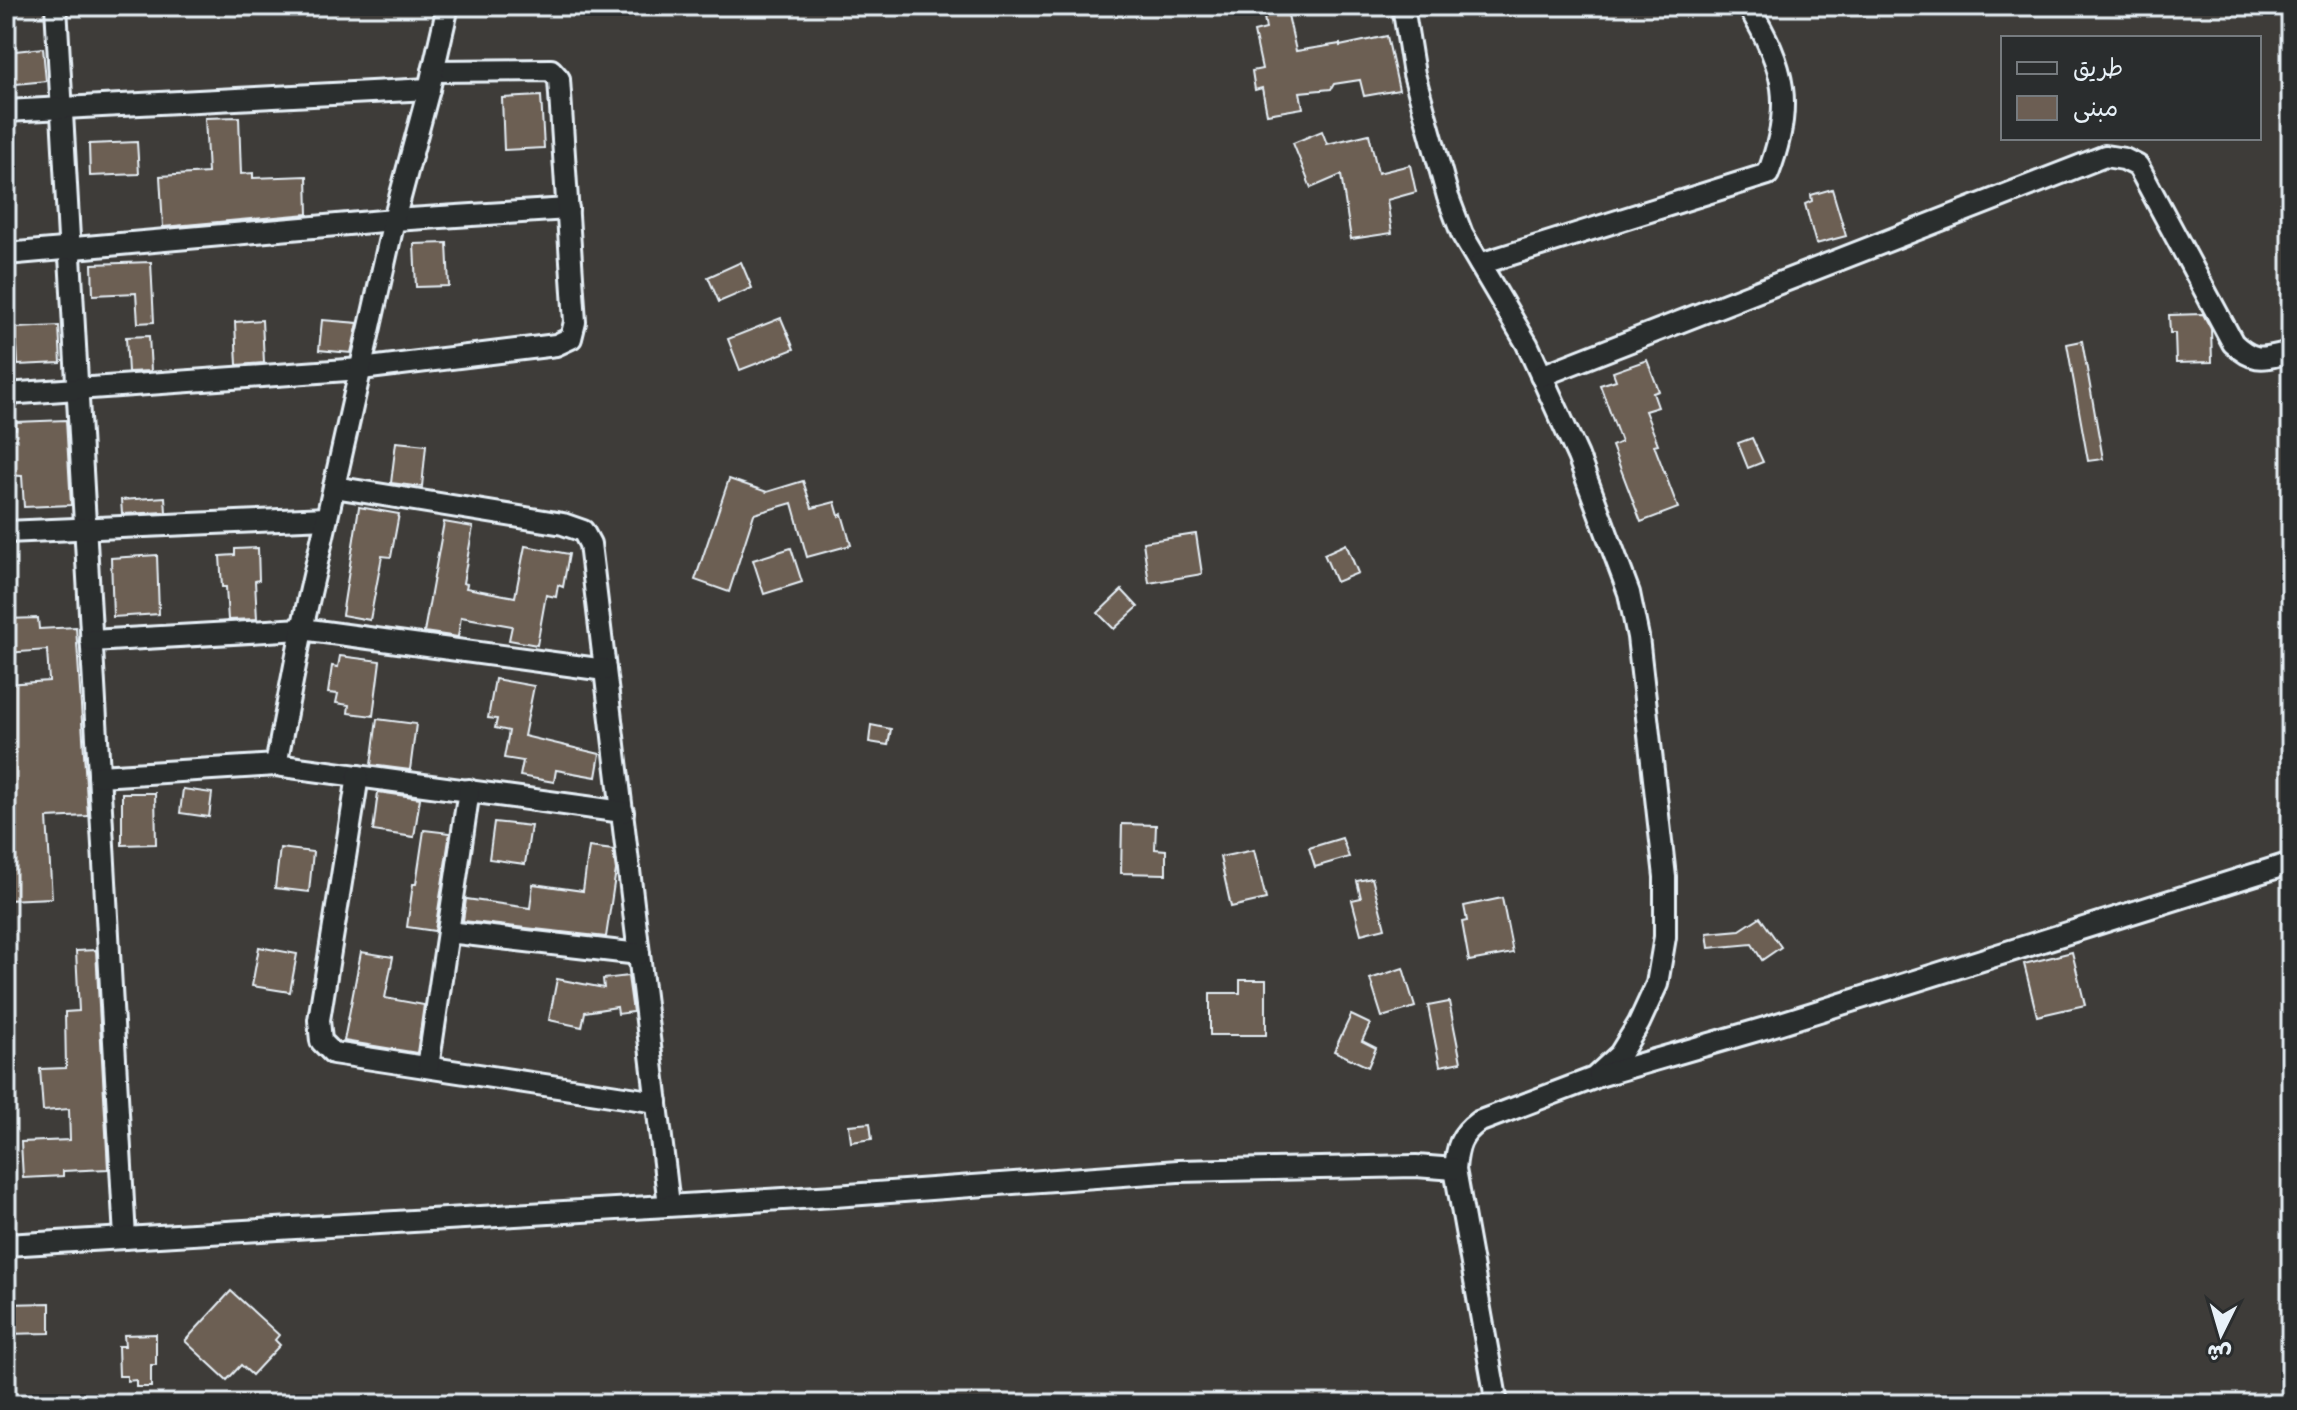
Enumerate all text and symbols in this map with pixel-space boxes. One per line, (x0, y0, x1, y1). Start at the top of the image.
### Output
legend (2001, 36, 2261, 140)
text: طريق (2073, 53, 2123, 88)
text: مبنى (2073, 93, 2118, 128)
north arrow (2181, 1294, 2261, 1374)
text: ش (2206, 1334, 2233, 1368)

